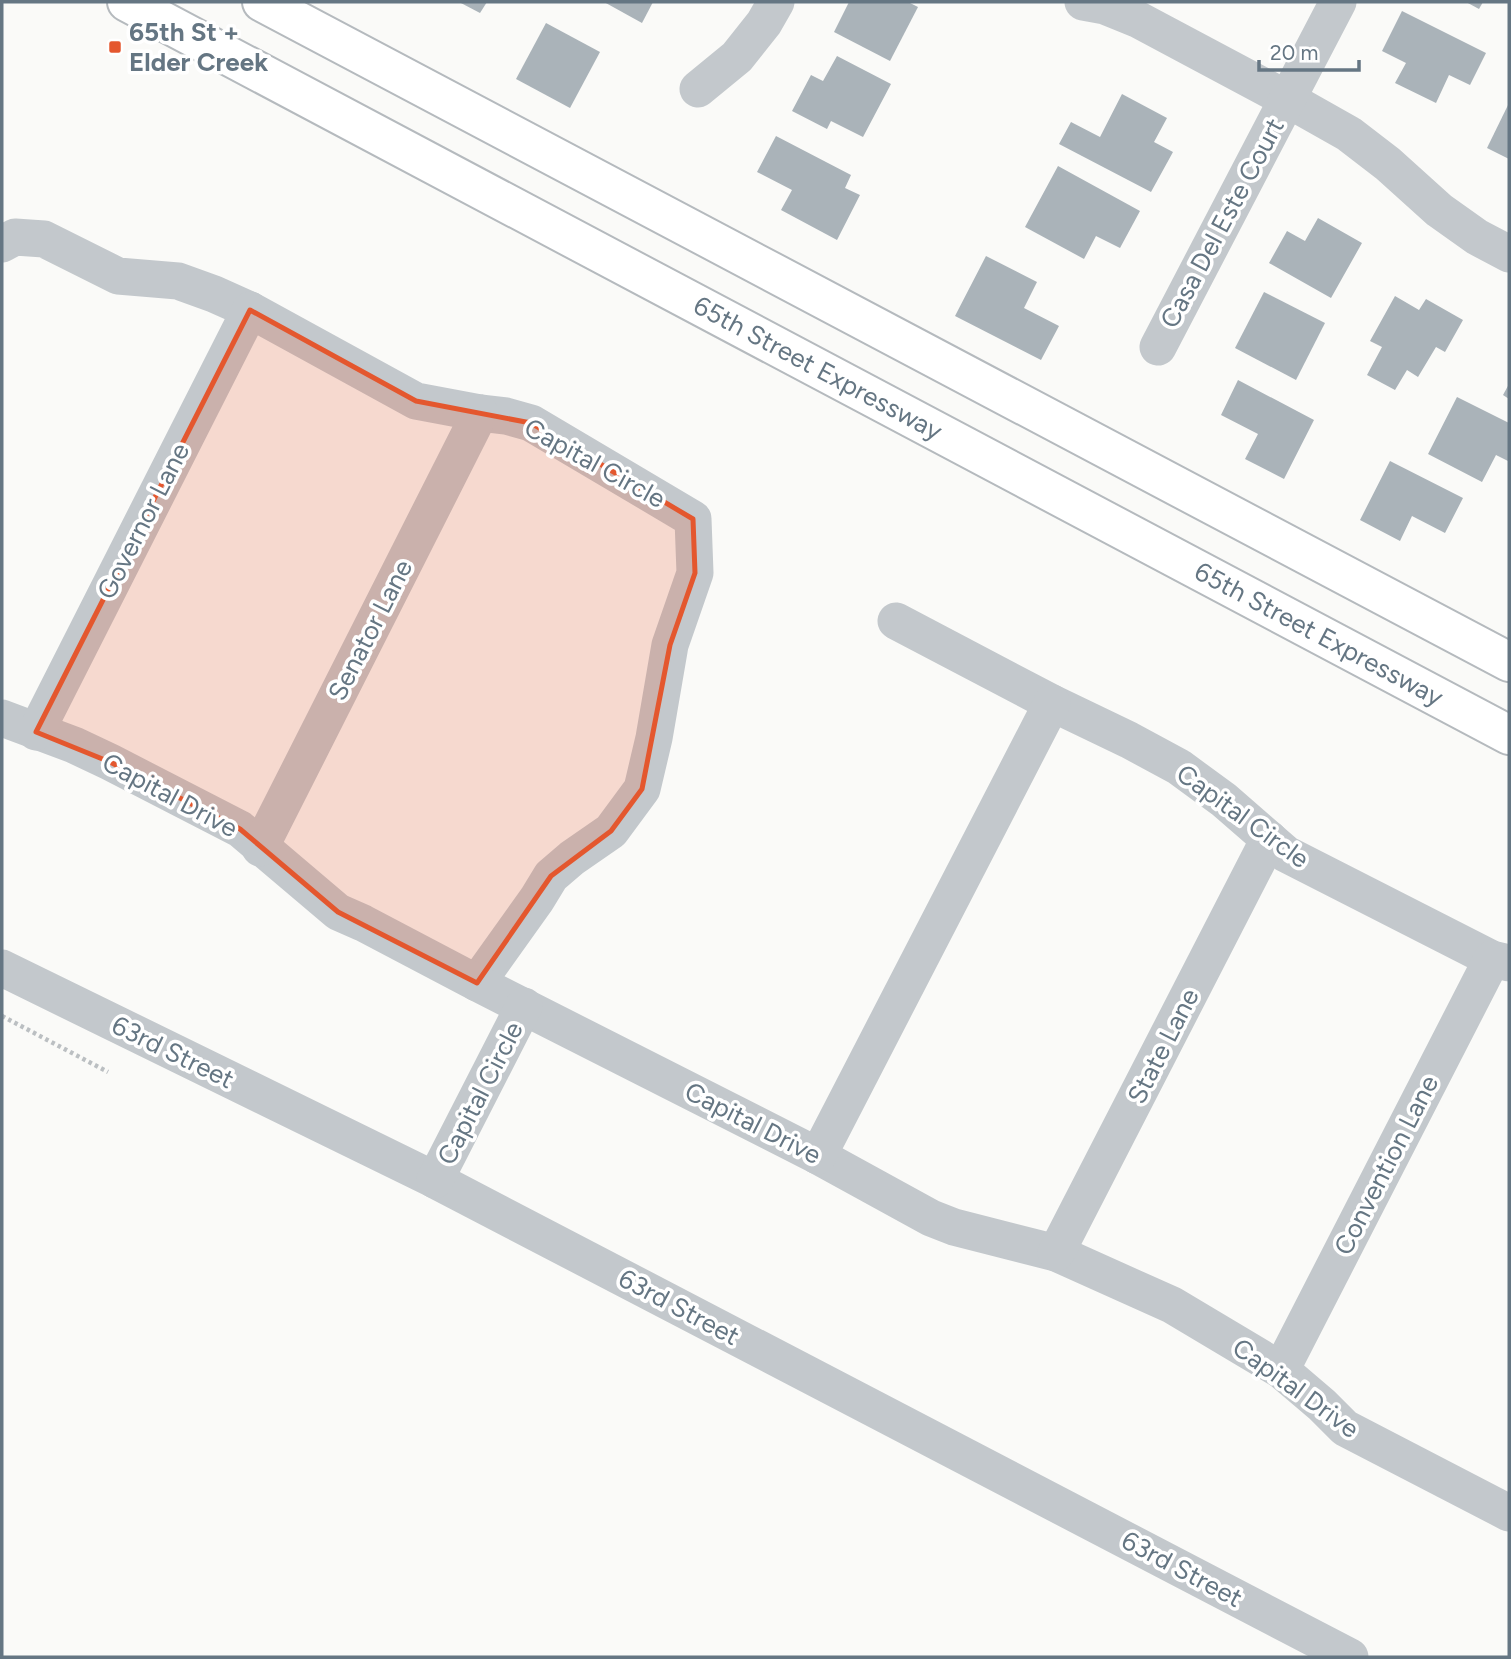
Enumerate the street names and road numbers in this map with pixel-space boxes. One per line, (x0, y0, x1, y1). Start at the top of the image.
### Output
street label: Casa Del Este Court (1153, 113, 1291, 333)
street label: 65th Street Expressway (688, 289, 948, 447)
street label: Capital Circle (519, 411, 671, 515)
street label: Governor Lane (90, 438, 196, 604)
street label: Senator Lane (321, 554, 419, 706)
street label: 65th Street Expressway (1189, 555, 1449, 713)
street label: Capital Drive (97, 746, 243, 844)
street label: Capital Circle (1170, 757, 1316, 875)
street label: State Lane (1120, 983, 1206, 1109)
street label: 63rd Street (107, 1009, 240, 1095)
street label: Capital Circle (430, 1016, 530, 1170)
street label: Convention Lane (1327, 1070, 1445, 1260)
street label: Capital Drive (679, 1075, 827, 1171)
street label: 63rd Street (613, 1262, 745, 1352)
street label: Capital Drive (1226, 1331, 1366, 1445)
street label: 63rd Street (1116, 1524, 1248, 1614)

